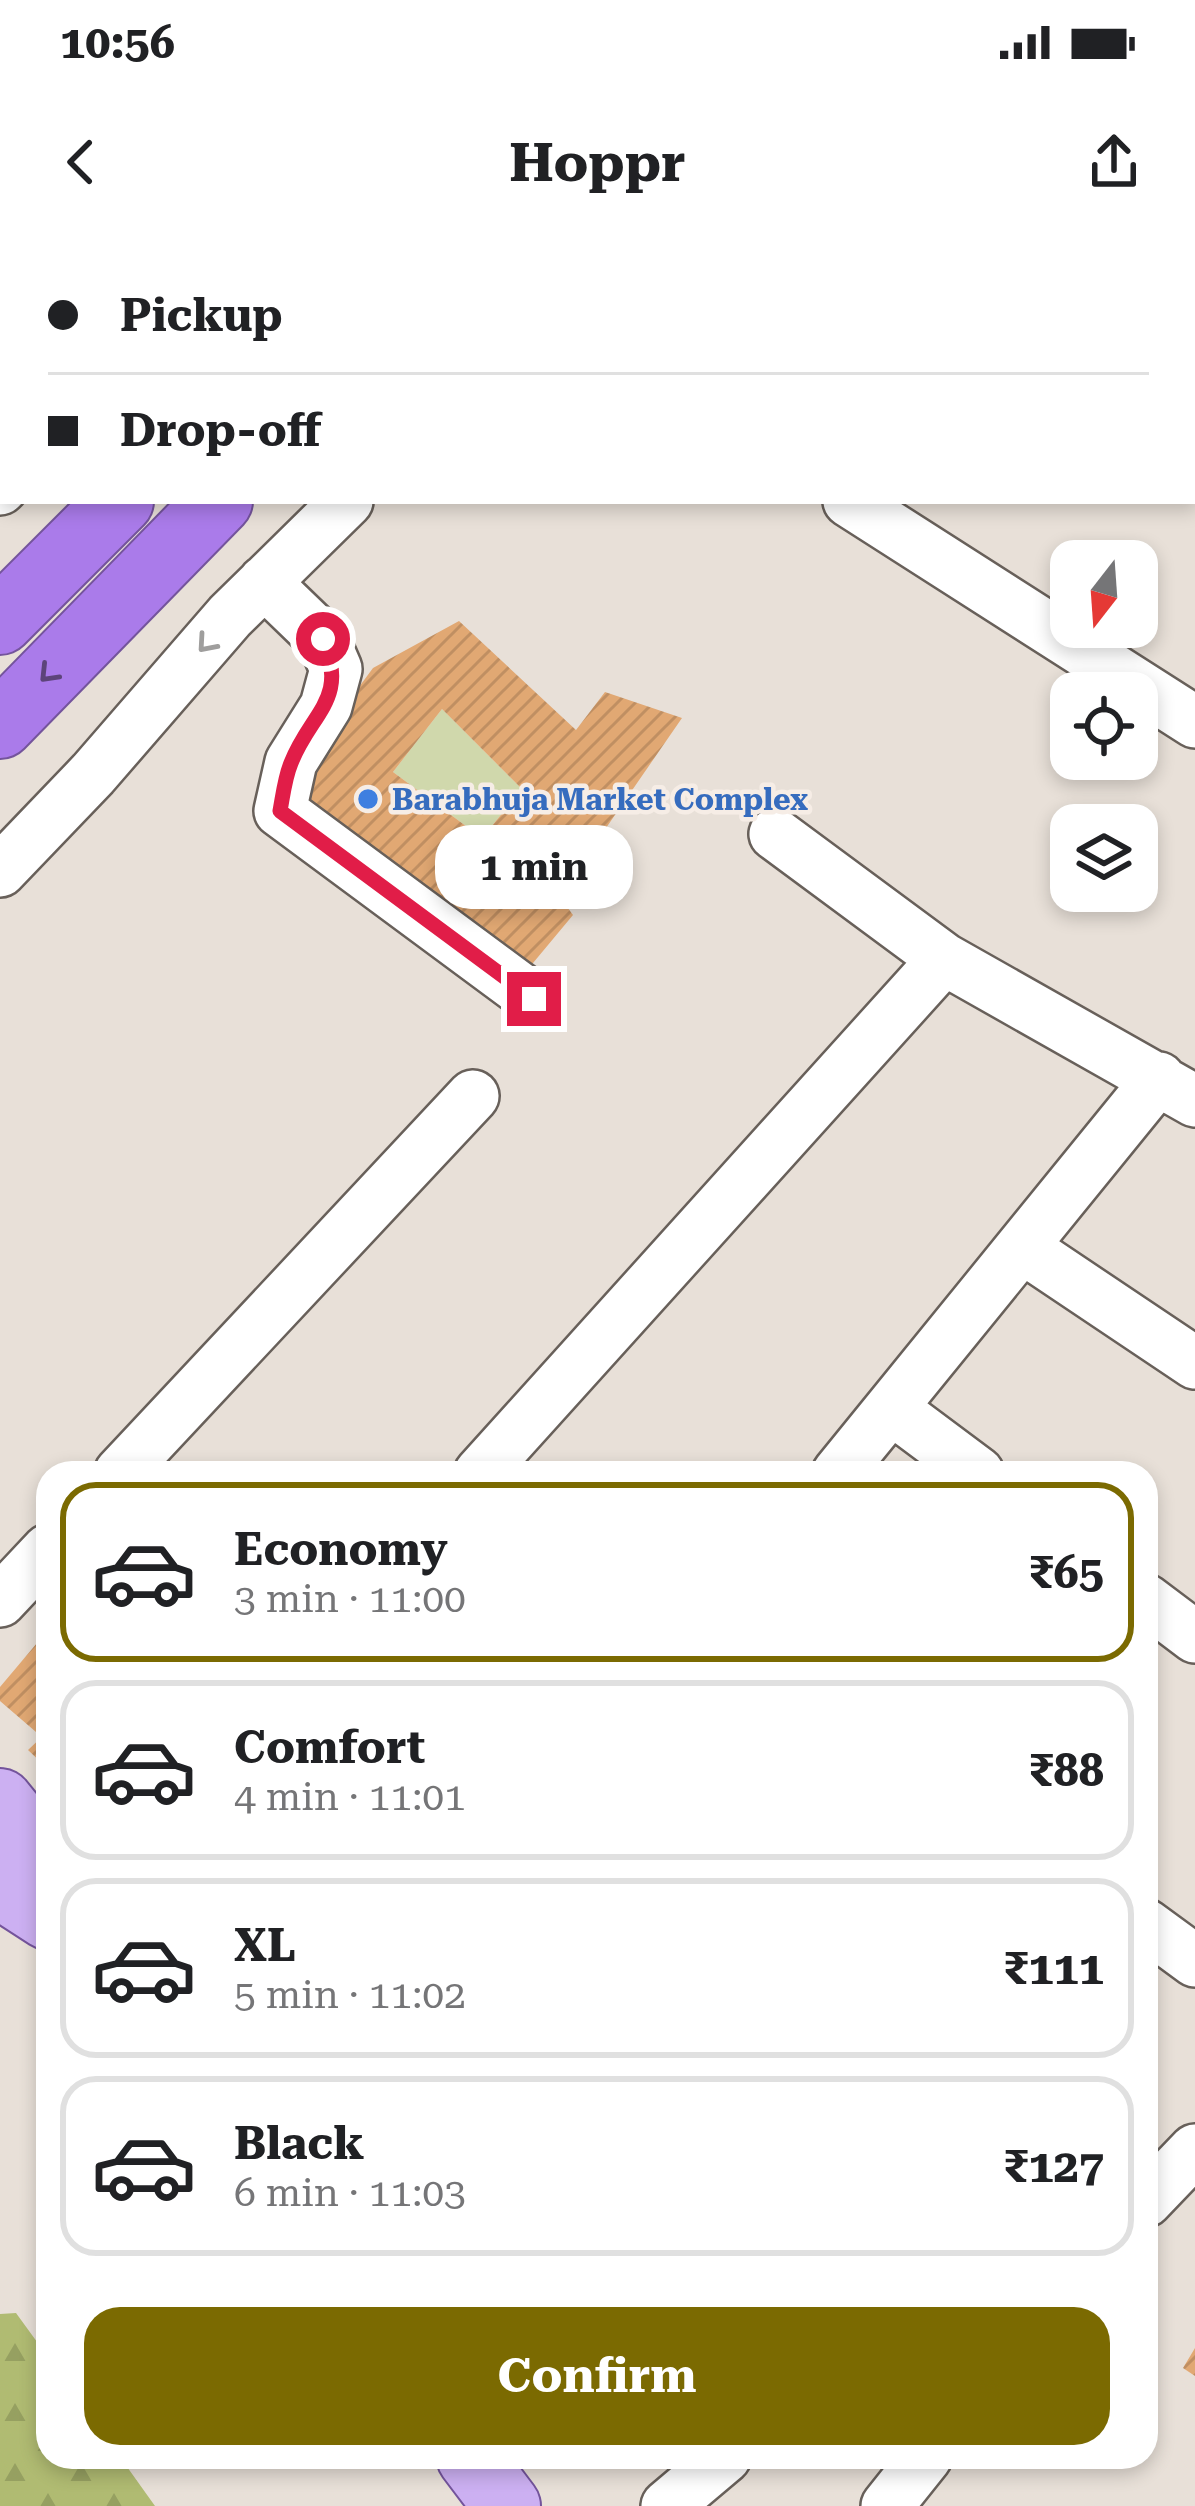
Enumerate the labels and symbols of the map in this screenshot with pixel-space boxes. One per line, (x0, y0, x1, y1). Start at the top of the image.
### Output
north arrow (1050, 540, 1158, 648)
route start (296, 612, 350, 666)
one-way arrow (198, 630, 220, 652)
one-way arrow (40, 660, 62, 682)
place label: Barabhuja Market Complex (392, 782, 808, 817)
marker: Barabhuja Market Complex (355, 786, 381, 812)
callout: 1 min (435, 825, 633, 909)
route end (507, 972, 561, 1026)

